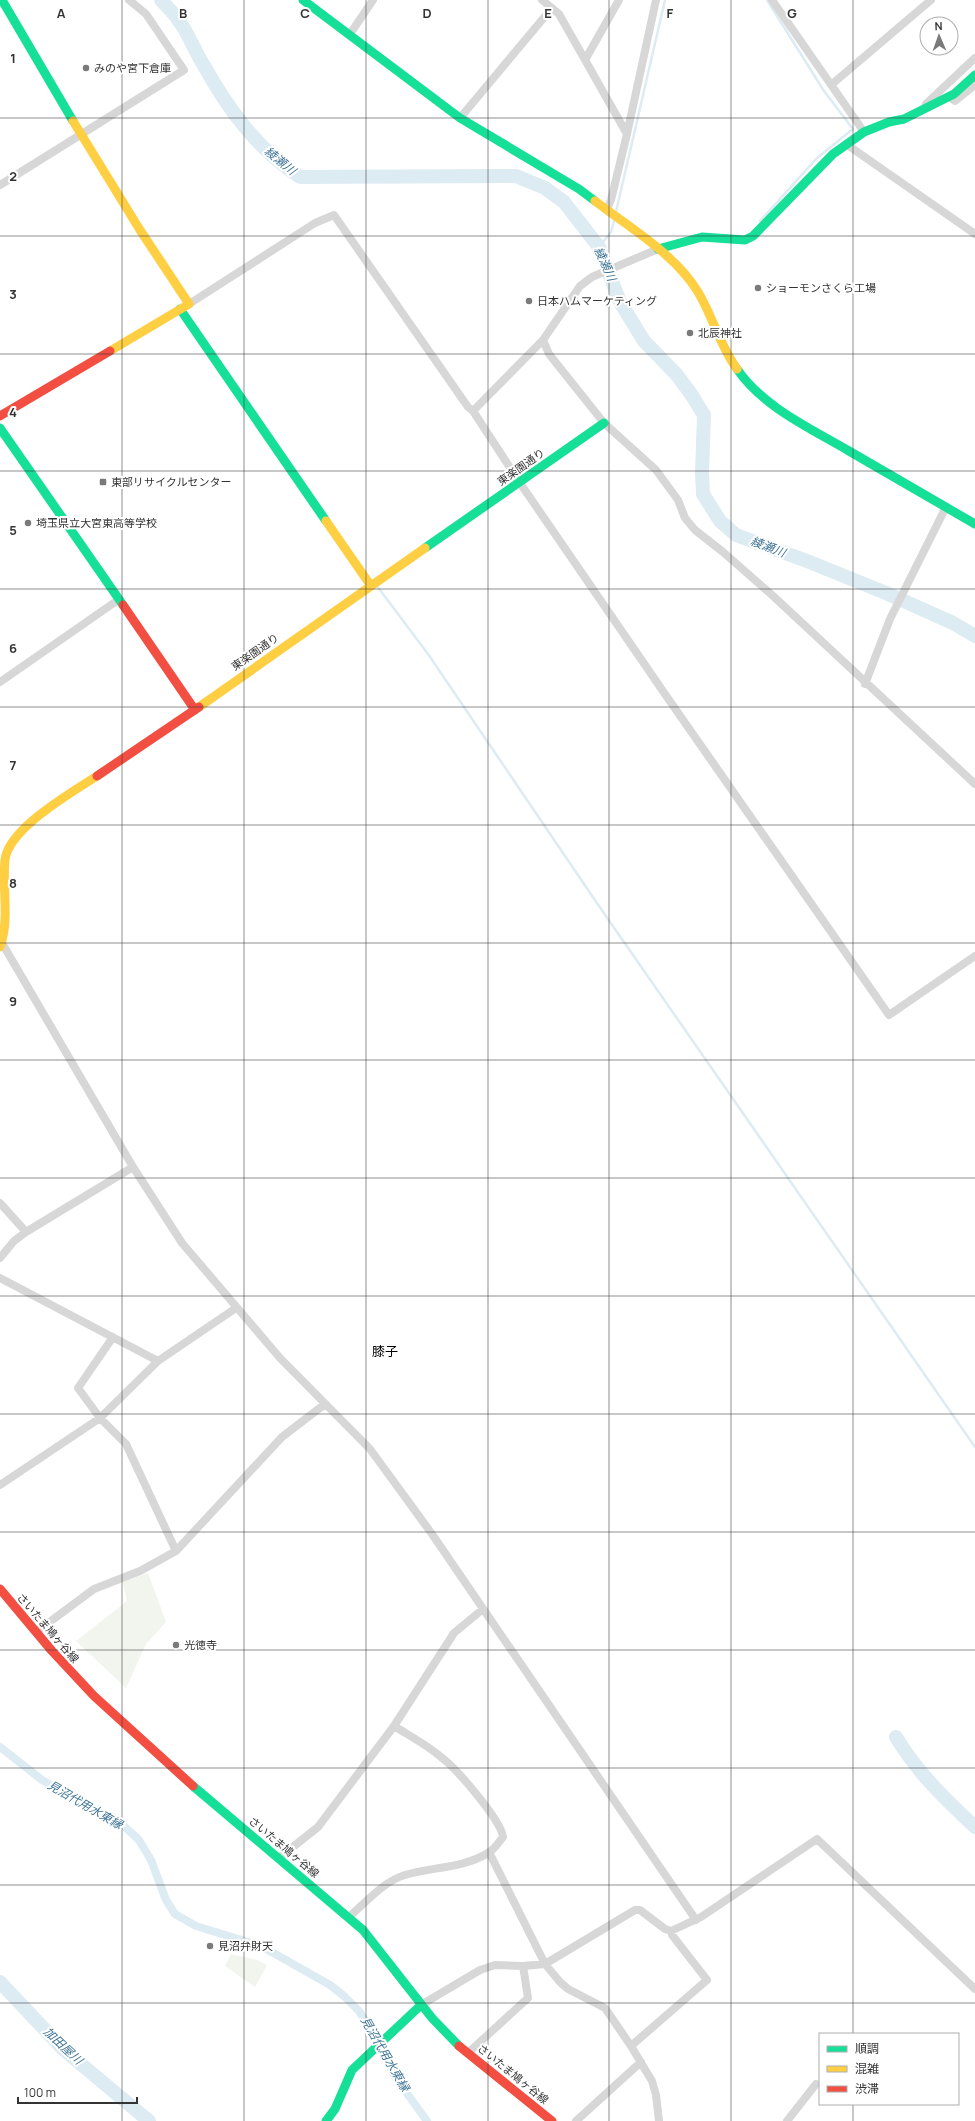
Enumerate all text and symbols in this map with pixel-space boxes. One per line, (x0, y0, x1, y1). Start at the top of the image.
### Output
text: A (57, 4, 66, 22)
text: B (179, 4, 187, 22)
text: C (300, 4, 310, 22)
text: D (422, 4, 432, 22)
text: E (544, 4, 552, 22)
text: F (667, 4, 674, 22)
text: G (787, 4, 797, 22)
north arrow (919, 16, 959, 56)
text: N (934, 18, 943, 33)
text: 1 (10, 49, 16, 67)
place label: みのや宮下倉庫 (94, 60, 171, 75)
marker: みのや宮下倉庫 (81, 63, 91, 73)
water label: 綾瀬川 (261, 143, 301, 180)
text: 2 (9, 167, 17, 185)
water label: 綾瀬川 (590, 244, 621, 286)
place label: ショーモンさくら工場 (766, 280, 876, 295)
marker: ショーモンさくら工場 (753, 283, 763, 293)
text: 3 (9, 285, 17, 303)
place label: 日本ハムマーケティング (537, 293, 657, 308)
marker: 日本ハムマーケティング (524, 296, 534, 306)
place label: 北辰神社 (698, 325, 742, 340)
marker: 北辰神社 (685, 328, 695, 338)
text: 4 (9, 403, 17, 421)
street label: 東楽園通り (494, 445, 548, 489)
place label: 東部リサイクルセンター (111, 474, 231, 489)
marker: 東部リサイクルセンター (98, 477, 108, 487)
place label: 埼玉県立大宮東高等学校 (36, 515, 157, 530)
marker: 埼玉県立大宮東高等学校 (23, 518, 33, 528)
text: 5 (9, 521, 17, 539)
water label: 綾瀬川 (748, 532, 790, 562)
street label: 東楽園通り (228, 630, 282, 674)
text: 6 (9, 639, 17, 657)
text: 7 (10, 756, 17, 774)
text: 8 (9, 874, 17, 892)
text: 9 (9, 992, 17, 1010)
district label: 膝子 (372, 1342, 398, 1360)
street label: さいたま鳩ヶ谷線 (14, 1590, 83, 1666)
place label: 光徳寺 (184, 1637, 217, 1652)
marker: 光徳寺 (171, 1640, 181, 1650)
water label: 見沼代用水東縁 (45, 1776, 128, 1834)
street label: さいたま鳩ヶ谷線 (246, 1813, 323, 1881)
place label: 見沼弁財天 (218, 1938, 273, 1953)
marker: 見沼弁財天 (205, 1941, 215, 1951)
water label: 見沼代用水東縁 (357, 2013, 415, 2096)
water label: 加田屋川 (40, 2023, 88, 2070)
legend (819, 2033, 959, 2105)
street label: さいたま鳩ヶ谷線 (475, 2040, 552, 2107)
text: 順調 (855, 2040, 879, 2057)
text: 混雑 (855, 2060, 879, 2077)
scale bar (18, 2079, 137, 2105)
text: 渋滞 (855, 2080, 879, 2097)
text: 100 m (24, 2084, 56, 2101)

